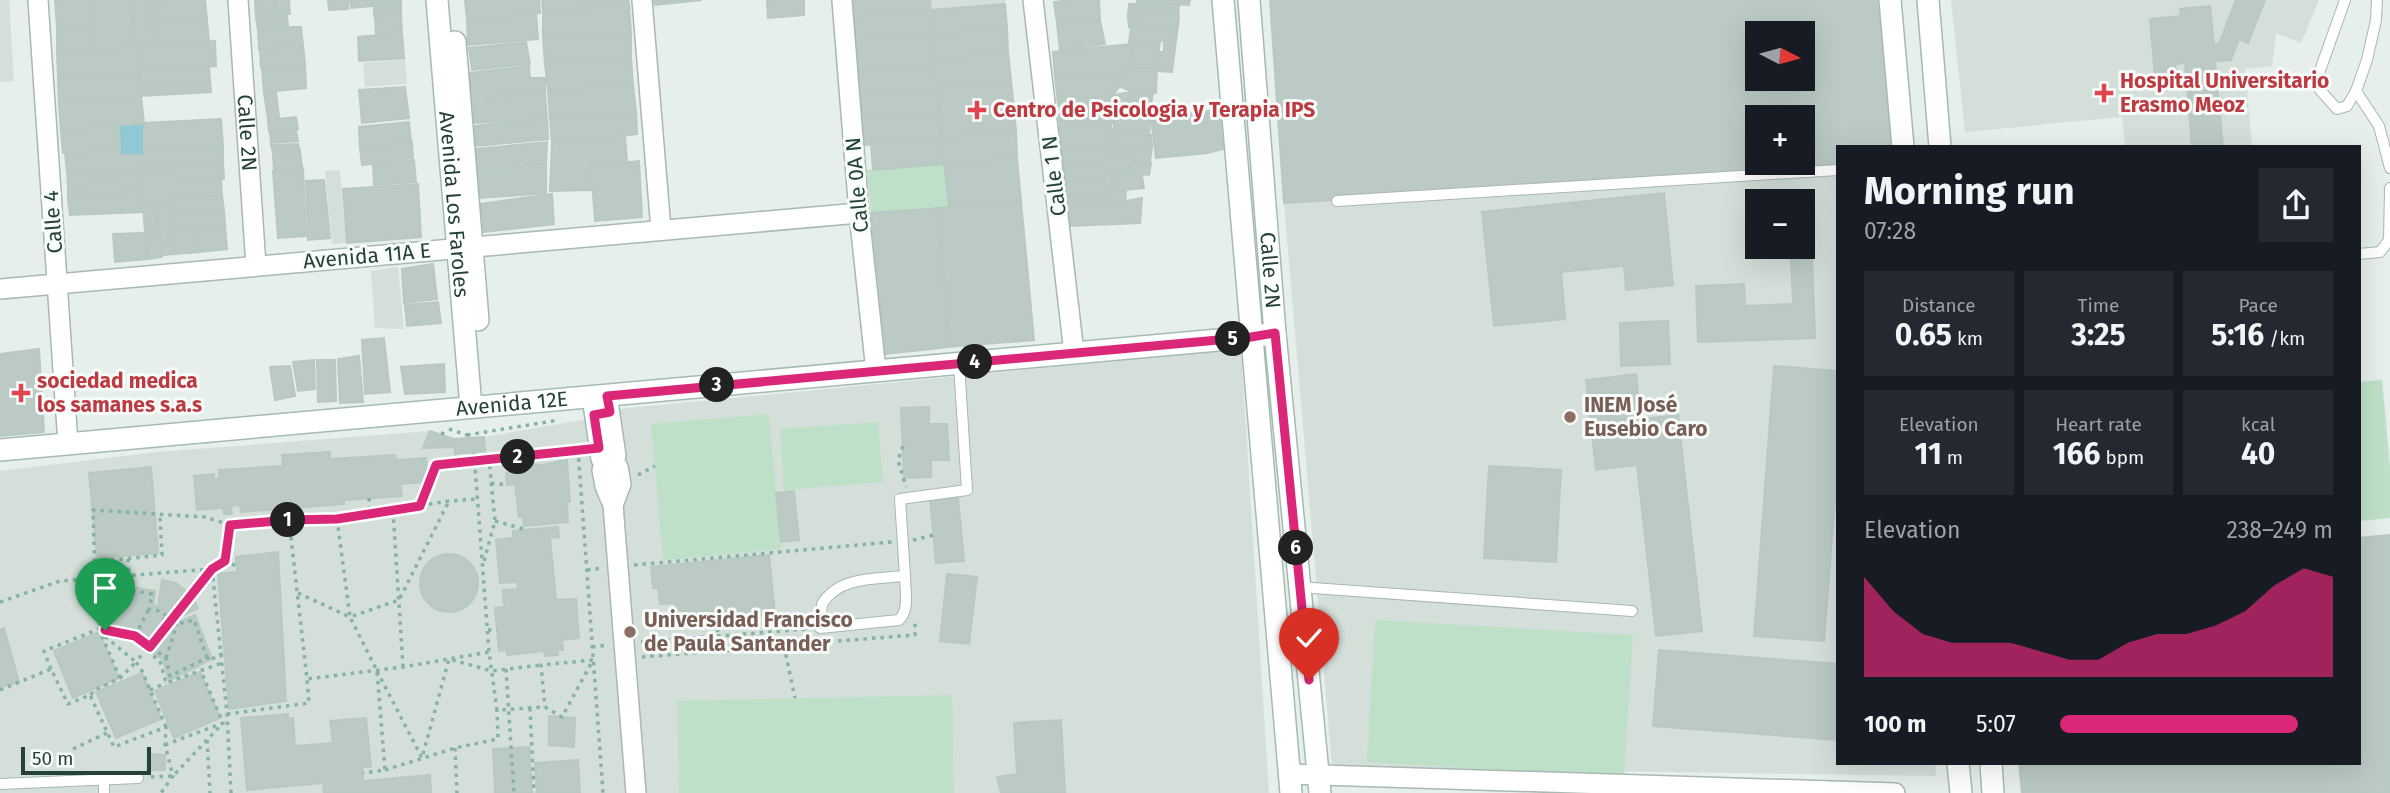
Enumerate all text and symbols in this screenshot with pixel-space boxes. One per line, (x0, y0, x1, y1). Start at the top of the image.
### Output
north arrow (1745, 21, 1815, 91)
map controls (1745, 21, 1815, 259)
place label: Hospital Universitario Erasmo Meoz (2120, 68, 2329, 118)
marker: Hospital Universitario Erasmo Meoz (2094, 83, 2114, 103)
street label: Calle 2N (231, 94, 263, 172)
place label: Centro de Psicologia y Terapia IPS (993, 97, 1315, 123)
marker: Centro de Psicologia y Terapia IPS (967, 100, 987, 120)
button: + (1745, 105, 1815, 175)
street label: Avenida Los Faroles (433, 110, 475, 299)
street label: Calle 1 N (1036, 134, 1072, 218)
street label: Calle 0A N (840, 136, 874, 234)
text: Morning run (1864, 168, 2075, 214)
button: share (2259, 168, 2333, 242)
button: − (1745, 189, 1815, 259)
street label: Calle 4 (38, 190, 68, 254)
text: 07:28 (1864, 217, 1916, 245)
street label: Calle 2N (1254, 231, 1286, 309)
street label: Avenida 11A E (302, 237, 432, 275)
text: Distance (1902, 294, 1976, 317)
text: Time (2078, 294, 2119, 317)
text: Pace (2238, 294, 2278, 317)
text: 0.65 (1895, 317, 1952, 353)
text: 3:25 (2071, 317, 2126, 353)
text: 5:16 (2211, 317, 2264, 353)
pin: 5 (1216, 322, 1250, 356)
text: 5 (1227, 327, 1238, 350)
text: km (1952, 327, 1983, 350)
text: /km (2264, 327, 2305, 350)
pin: 4 (958, 344, 992, 380)
text: 4 (969, 350, 980, 373)
place label: sociedad medica los samanes s.a.s (37, 368, 202, 418)
pin: 3 (700, 368, 734, 402)
text: 3 (712, 373, 721, 396)
marker: sociedad medica los samanes s.a.s (11, 383, 31, 403)
street label: Avenida 12E (455, 386, 569, 422)
place label: INEM José Eusebio Caro (1584, 392, 1708, 442)
marker: INEM José Eusebio Caro (1562, 409, 1578, 425)
text: Elevation (1899, 413, 1979, 436)
text: Heart rate (2055, 413, 2142, 436)
text: kcal (2241, 413, 2275, 436)
text: 11 (1915, 436, 1942, 472)
text: 166 (2053, 436, 2100, 472)
text: 40 (2241, 436, 2275, 472)
pin: 2 (500, 440, 536, 475)
text: 2 (513, 445, 522, 468)
text: m (1942, 446, 1963, 469)
text: bpm (2100, 446, 2144, 469)
pin: 1 (270, 503, 306, 538)
text: 1 (283, 508, 292, 531)
text: Elevation (1864, 516, 1960, 544)
text: 238–249 m (2227, 516, 2333, 544)
pin: 6 (1278, 530, 1314, 566)
text: 6 (1290, 536, 1301, 559)
pin (75, 558, 135, 630)
icon: arrive (86, 569, 124, 607)
place label: Universidad Francisco de Paula Santander (644, 607, 853, 657)
pin (1279, 608, 1339, 680)
icon: check (1290, 619, 1328, 657)
marker: Universidad Francisco de Paula Santander (622, 624, 638, 640)
text: 100 m (1864, 710, 1926, 738)
text: 5:07 (1976, 710, 2016, 738)
scale bar (21, 744, 150, 776)
text: 50 m (32, 747, 73, 770)

